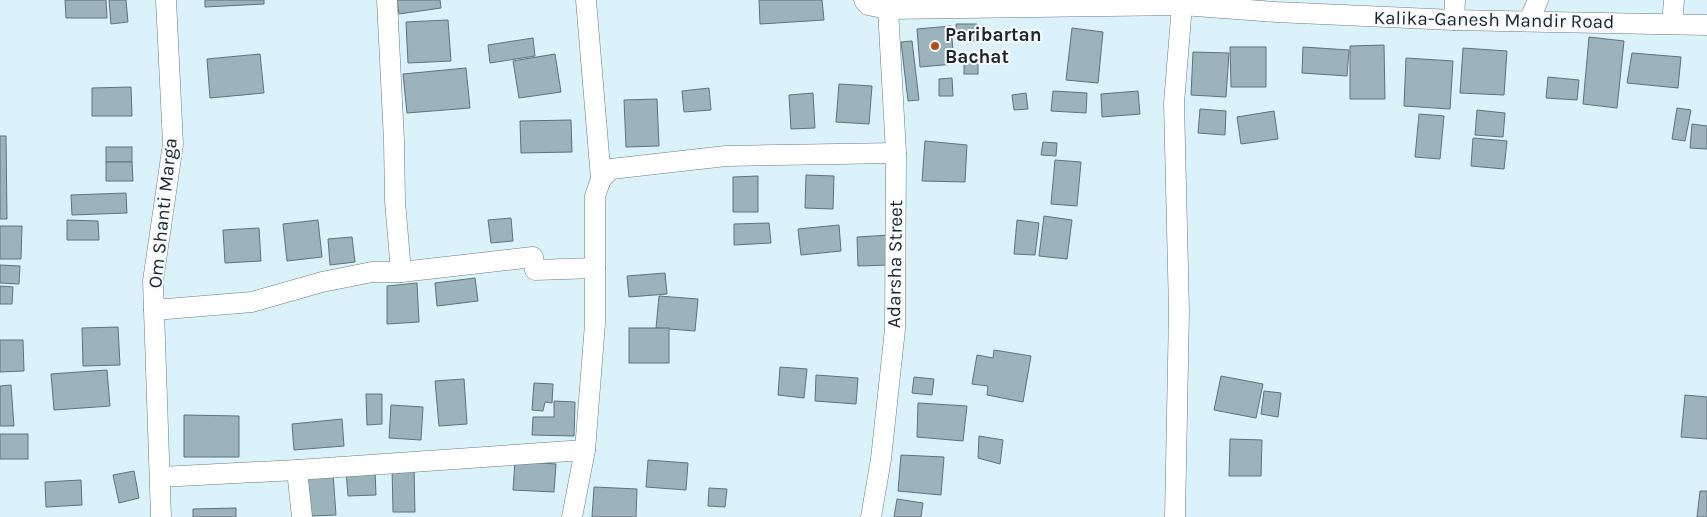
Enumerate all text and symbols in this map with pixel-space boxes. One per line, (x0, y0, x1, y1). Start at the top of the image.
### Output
street label: Kalika-Ganesh Mandir Road (1373, 7, 1615, 33)
place label: Paribartan Bachat (945, 24, 1042, 68)
marker: Paribartan Bachat (929, 40, 941, 52)
street label: Om Shanti Marga (144, 137, 182, 289)
street label: Adarsha Street (883, 200, 907, 328)

